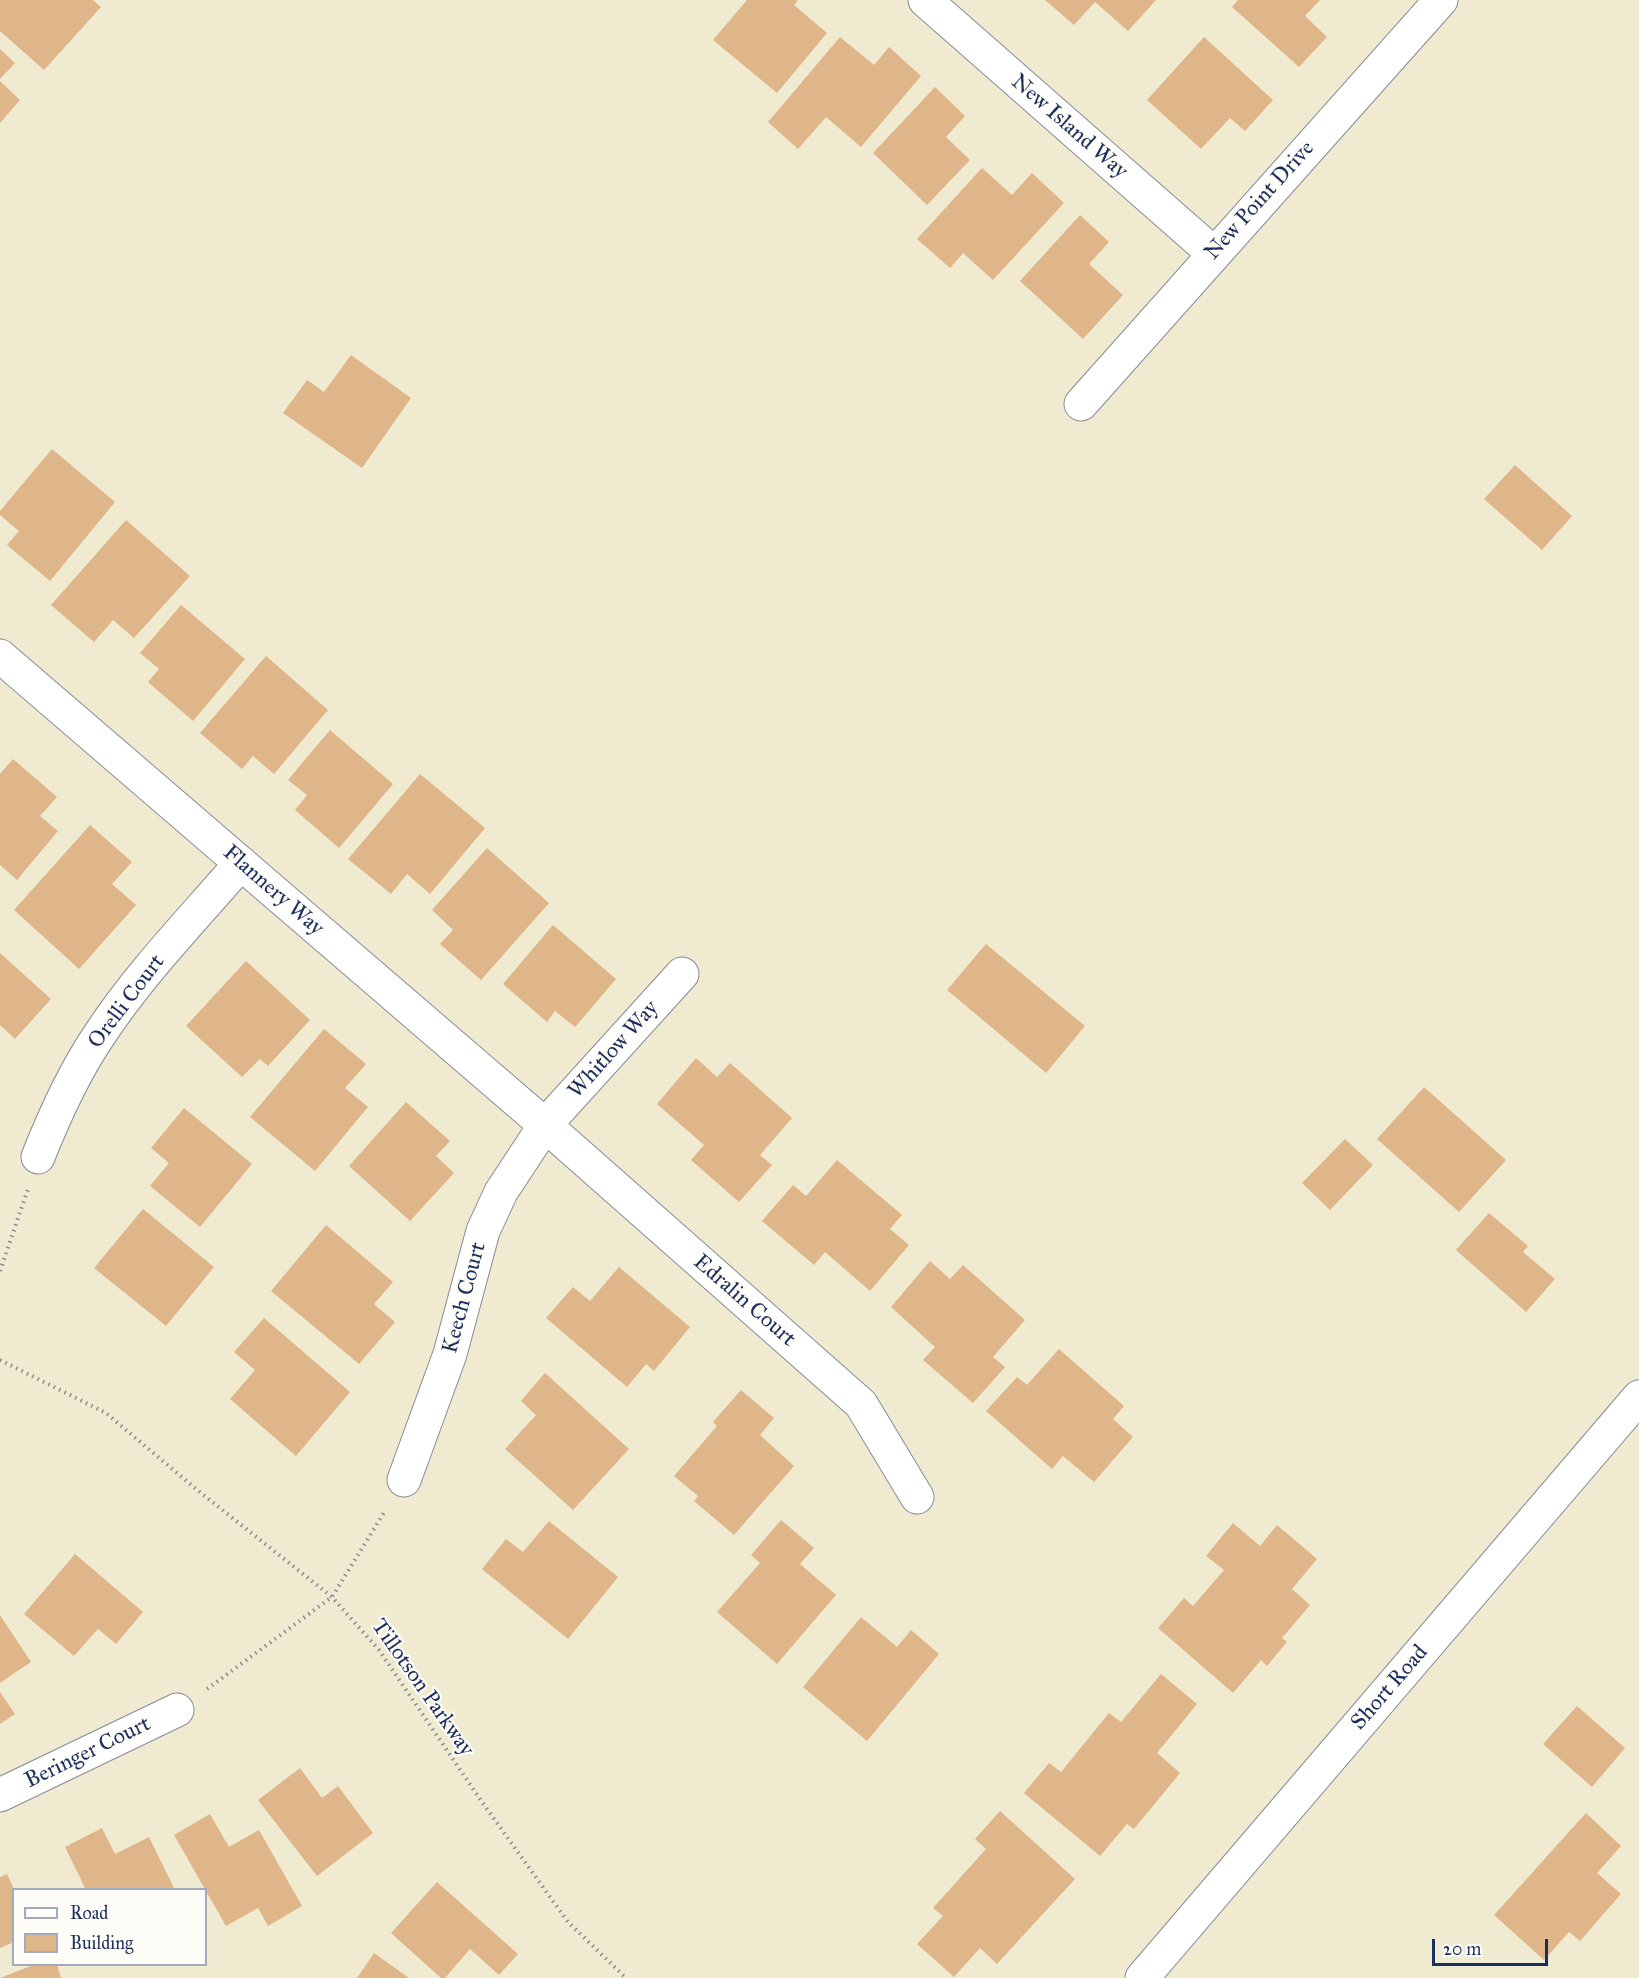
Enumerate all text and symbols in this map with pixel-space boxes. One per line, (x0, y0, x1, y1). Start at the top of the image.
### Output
street label: New Island Way (1005, 69, 1133, 185)
street label: New Point Drive (1200, 136, 1320, 266)
street label: Flannery Way (217, 840, 329, 942)
street label: Orelli Court (83, 950, 171, 1054)
street label: Whitlow Way (563, 996, 665, 1104)
street label: Keech Court (438, 1240, 492, 1356)
street label: Edralin Court (687, 1249, 801, 1353)
street label: Tillotson Parkway (365, 1614, 479, 1762)
street label: Short Road (1346, 1640, 1434, 1736)
street label: Beringer Court (21, 1711, 155, 1795)
legend (12, 1888, 207, 1966)
text: Road (70, 1902, 108, 1924)
scale bar (1435, 1927, 1550, 1965)
text: Building (70, 1932, 133, 1954)
text: 20 m (1443, 1938, 1481, 1960)

